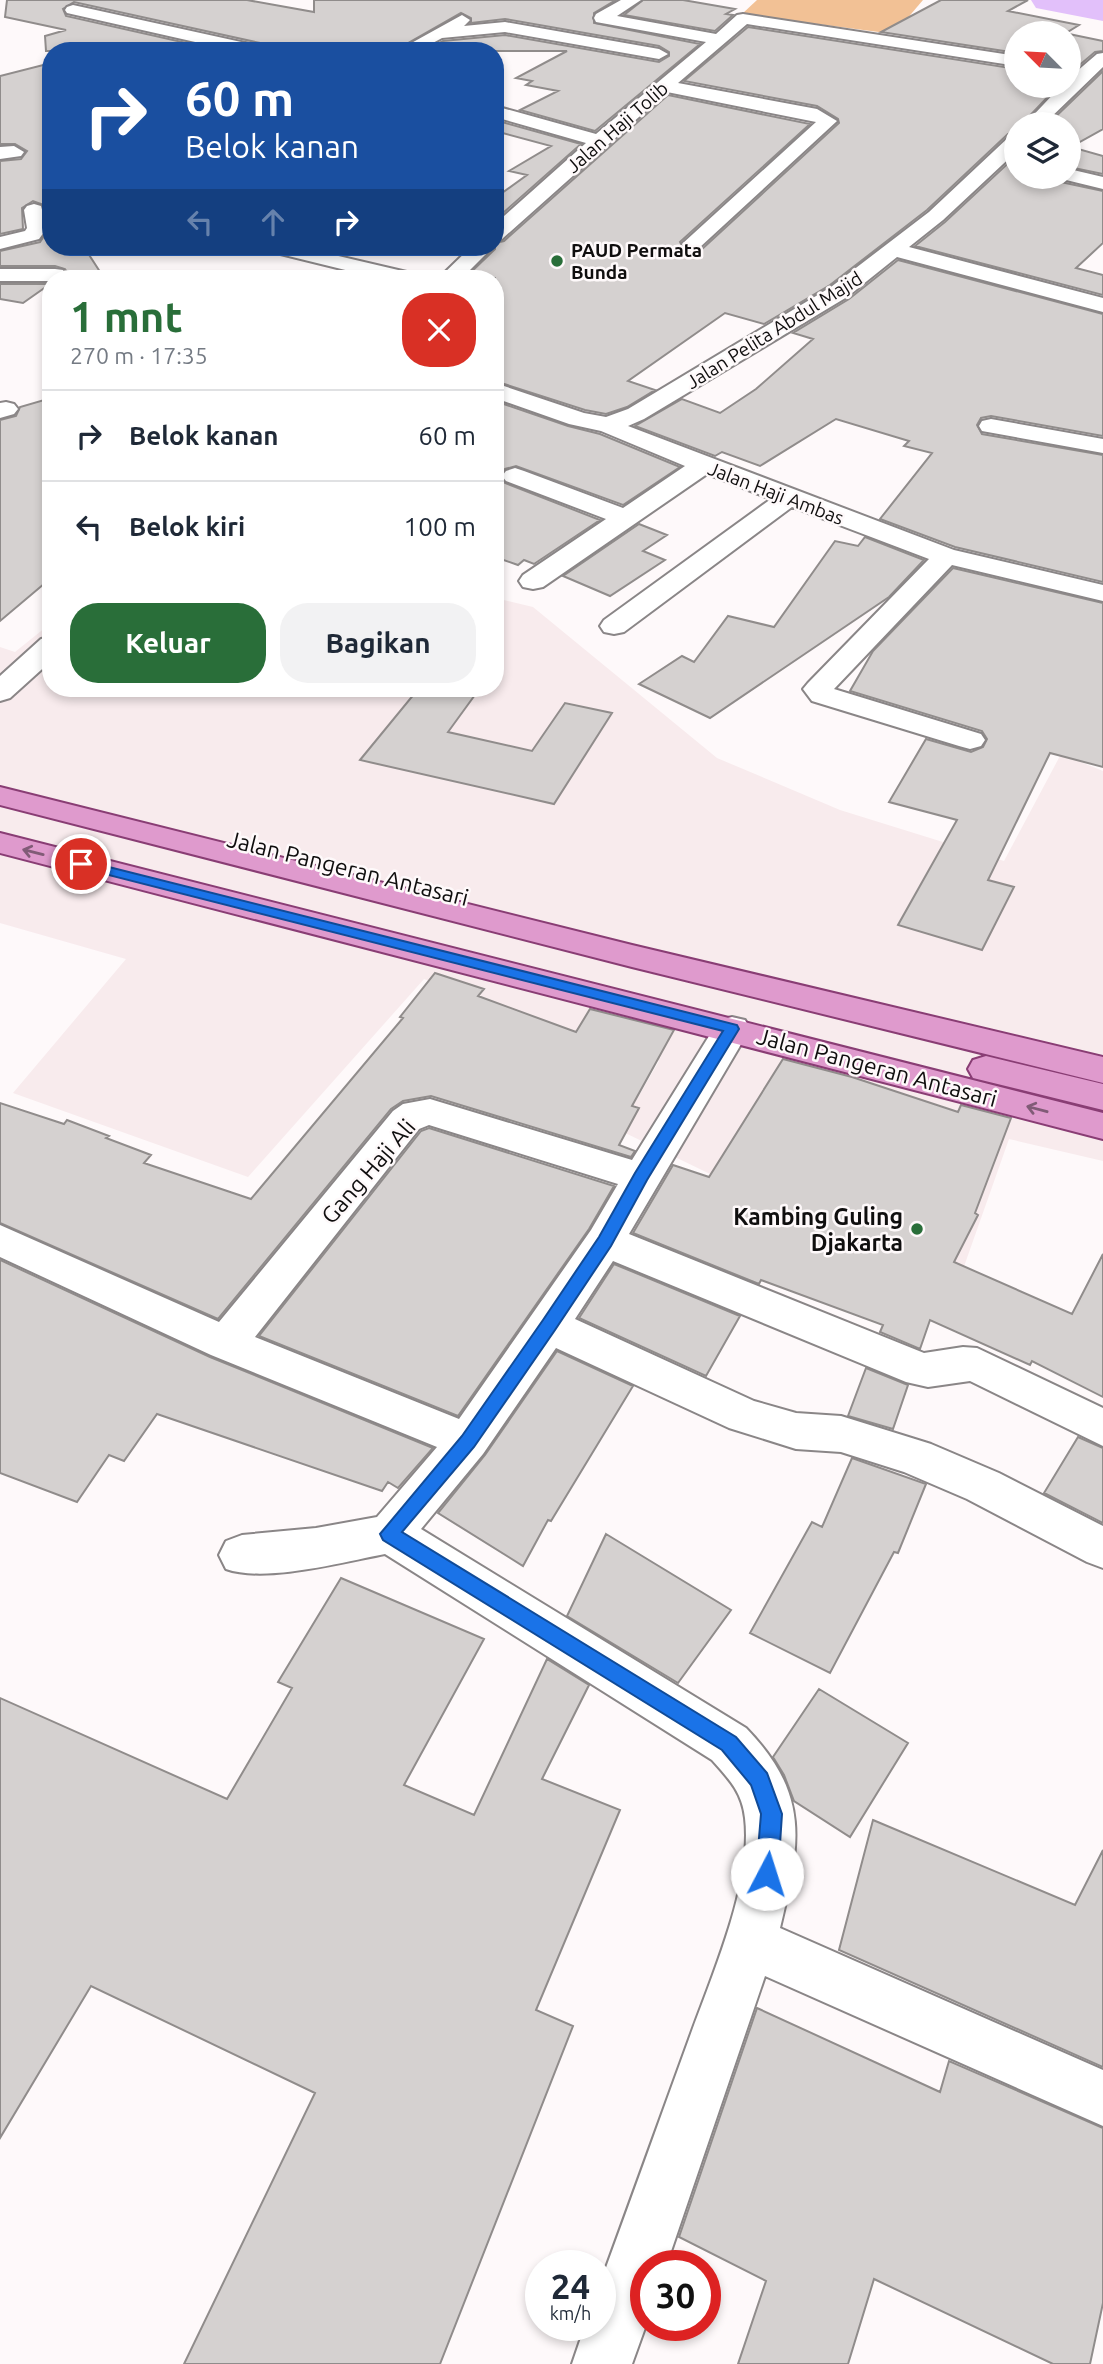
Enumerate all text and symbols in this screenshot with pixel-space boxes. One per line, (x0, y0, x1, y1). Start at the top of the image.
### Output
north arrow (1004, 21, 1082, 98)
map controls (1004, 21, 1081, 189)
icon: right (70, 70, 161, 161)
text: 60 m (185, 70, 294, 125)
street label: Jalan Haji Tolib (562, 77, 672, 177)
button: layers (1004, 112, 1081, 189)
text: Belok kanan (185, 128, 359, 164)
icon: left (181, 203, 219, 241)
icon: ahead (254, 203, 292, 241)
icon: right (327, 203, 365, 241)
place label: PAUD Permata Bunda (571, 239, 702, 283)
marker: PAUD Permata Bunda (549, 253, 565, 269)
street label: Jalan Pelita Abdul Majid (682, 267, 866, 393)
text: 1 mnt (70, 293, 183, 340)
button: close (402, 293, 476, 367)
text: 270 m · 17:35 (70, 343, 208, 368)
icon: right (70, 417, 108, 455)
text: Belok kanan (129, 421, 279, 450)
text: 60 m (418, 421, 476, 450)
street label: Jalan Haji Ambas (705, 457, 847, 529)
icon: left (70, 508, 108, 546)
text: Belok kiri (129, 512, 245, 541)
text: 100 m (404, 512, 476, 541)
button: Keluar (70, 603, 266, 683)
button: Bagikan (280, 603, 476, 683)
street label: Jalan Pangeran Antasari (225, 826, 471, 910)
pin (51, 834, 111, 894)
one-way arrow (23, 845, 45, 858)
icon: arrive (62, 845, 100, 883)
street label: Jalan Pangeran Antasari (754, 1023, 1000, 1111)
one-way arrow (1026, 1102, 1049, 1115)
street label: Gang Haji Ali (316, 1114, 420, 1228)
place label: Kambing Guling Djakarta (733, 1204, 903, 1255)
marker: Kambing Guling Djakarta (909, 1221, 925, 1237)
position arrow (730, 1837, 804, 1911)
speed limit sign: 30 (630, 2250, 721, 2341)
text: 24 (551, 2266, 590, 2306)
text: km/h (550, 2303, 591, 2323)

